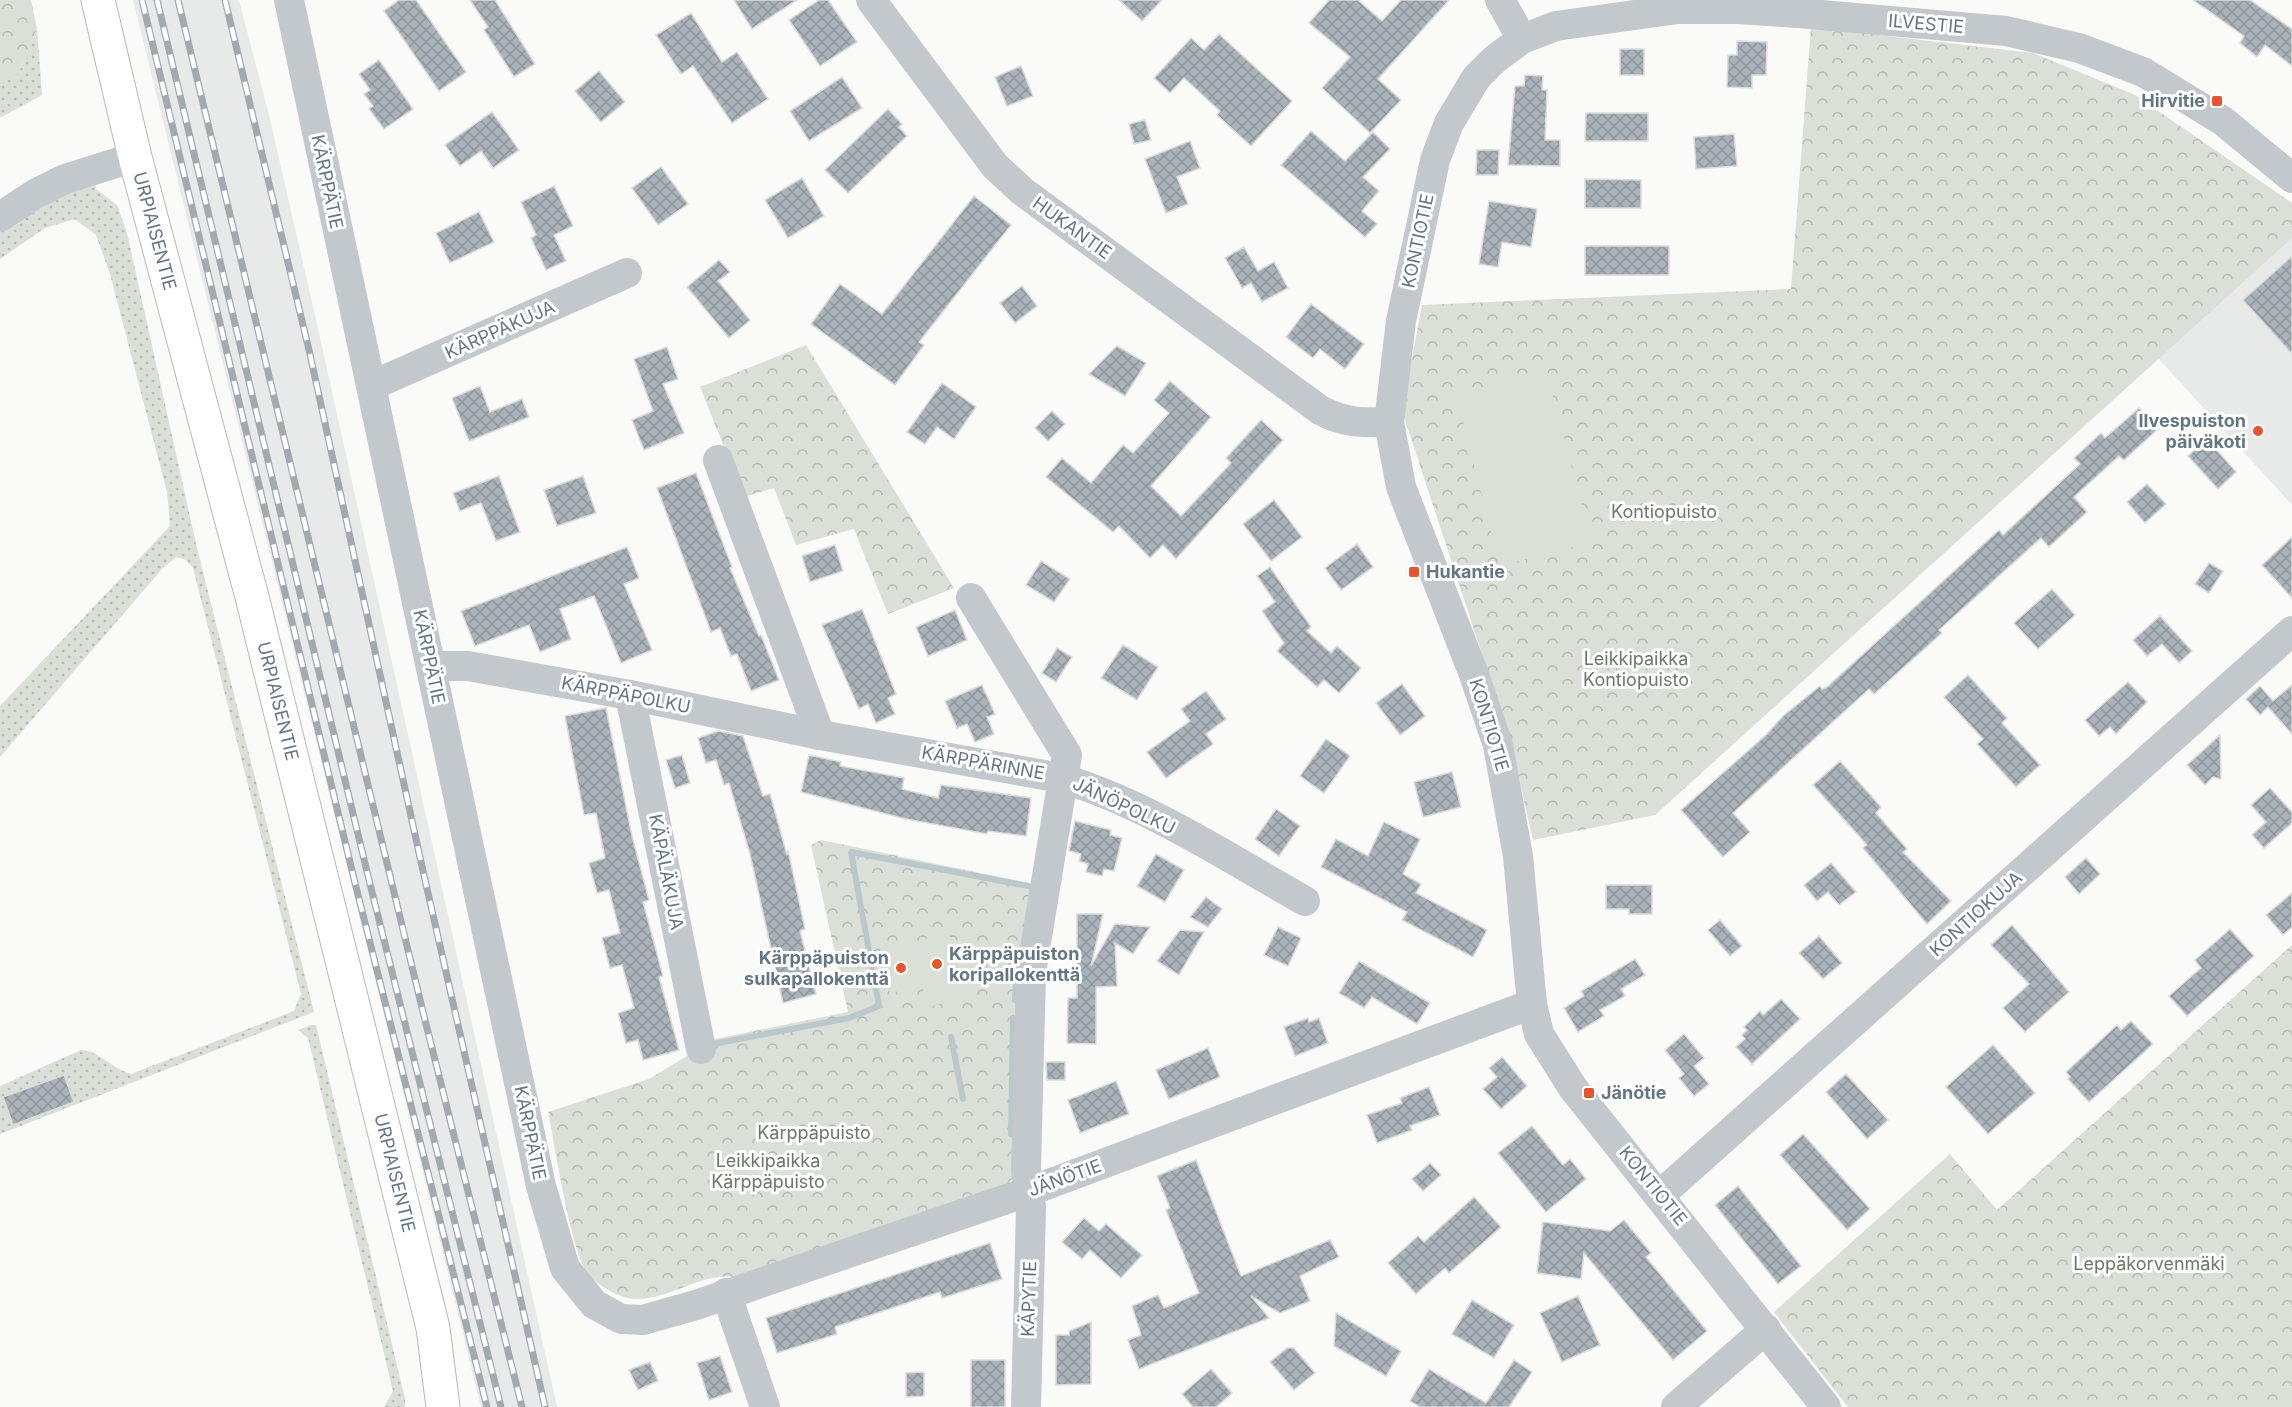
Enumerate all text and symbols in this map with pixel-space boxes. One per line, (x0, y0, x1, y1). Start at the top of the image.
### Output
street label: ILVESTIE (1887, 10, 1965, 37)
place label: Hirvitie (2141, 90, 2205, 111)
marker: Hirvitie (2210, 94, 2224, 108)
street label: KÄRPPÄTIE (307, 133, 349, 231)
street label: URPIAISENTIE (129, 169, 181, 293)
street label: HUKANTIE (1029, 192, 1116, 263)
street label: KONTIOTIE (1397, 192, 1438, 290)
street label: KÄRPPÄKUJA (441, 295, 558, 363)
place label: Ilvespuiston päiväkoti (2138, 410, 2246, 452)
marker: Ilvespuiston päiväkoti (2251, 424, 2265, 438)
park label: Kontiopuisto (1611, 501, 1717, 522)
place label: Hukantie (1426, 561, 1505, 582)
marker: Hukantie (1407, 565, 1421, 579)
street label: KÄRPPÄTIE (409, 608, 451, 706)
street label: URPIAISENTIE (253, 639, 303, 763)
park label: Leikkipaikka Kontiopuisto (1583, 648, 1689, 690)
street label: KÄRPPÄPOLKU (560, 671, 693, 717)
street label: KONTIOTIE (1465, 676, 1514, 774)
street label: KÄRPPÄRINNE (920, 740, 1046, 784)
street label: JÄNÖPOLKU (1070, 772, 1179, 838)
street label: KÄPÄLÄKUJA (645, 812, 689, 932)
street label: KONTIOKUJA (1925, 867, 2026, 961)
place label: Kärppäpuiston koripallokenttä (949, 943, 1080, 985)
place label: Kärppäpuiston sulkapallokenttä (744, 947, 889, 989)
marker: Kärppäpuiston koripallokenttä (930, 957, 944, 971)
marker: Kärppäpuiston sulkapallokenttä (894, 961, 908, 975)
place label: Jänötie (1601, 1082, 1667, 1103)
street label: KÄRPPÄTIE (510, 1084, 552, 1182)
marker: Jänötie (1582, 1086, 1596, 1100)
street label: URPIAISENTIE (370, 1111, 420, 1235)
park label: Kärppäpuisto (757, 1122, 871, 1143)
street label: KONTIOTIE (1615, 1142, 1692, 1230)
park label: Leikkipaikka Kärppäpuisto (711, 1150, 825, 1192)
street label: JÄNÖTIE (1025, 1154, 1104, 1200)
park label: Leppäkorvenmäki (2073, 1253, 2225, 1274)
street label: KÄPYTIE (1016, 1261, 1040, 1337)

